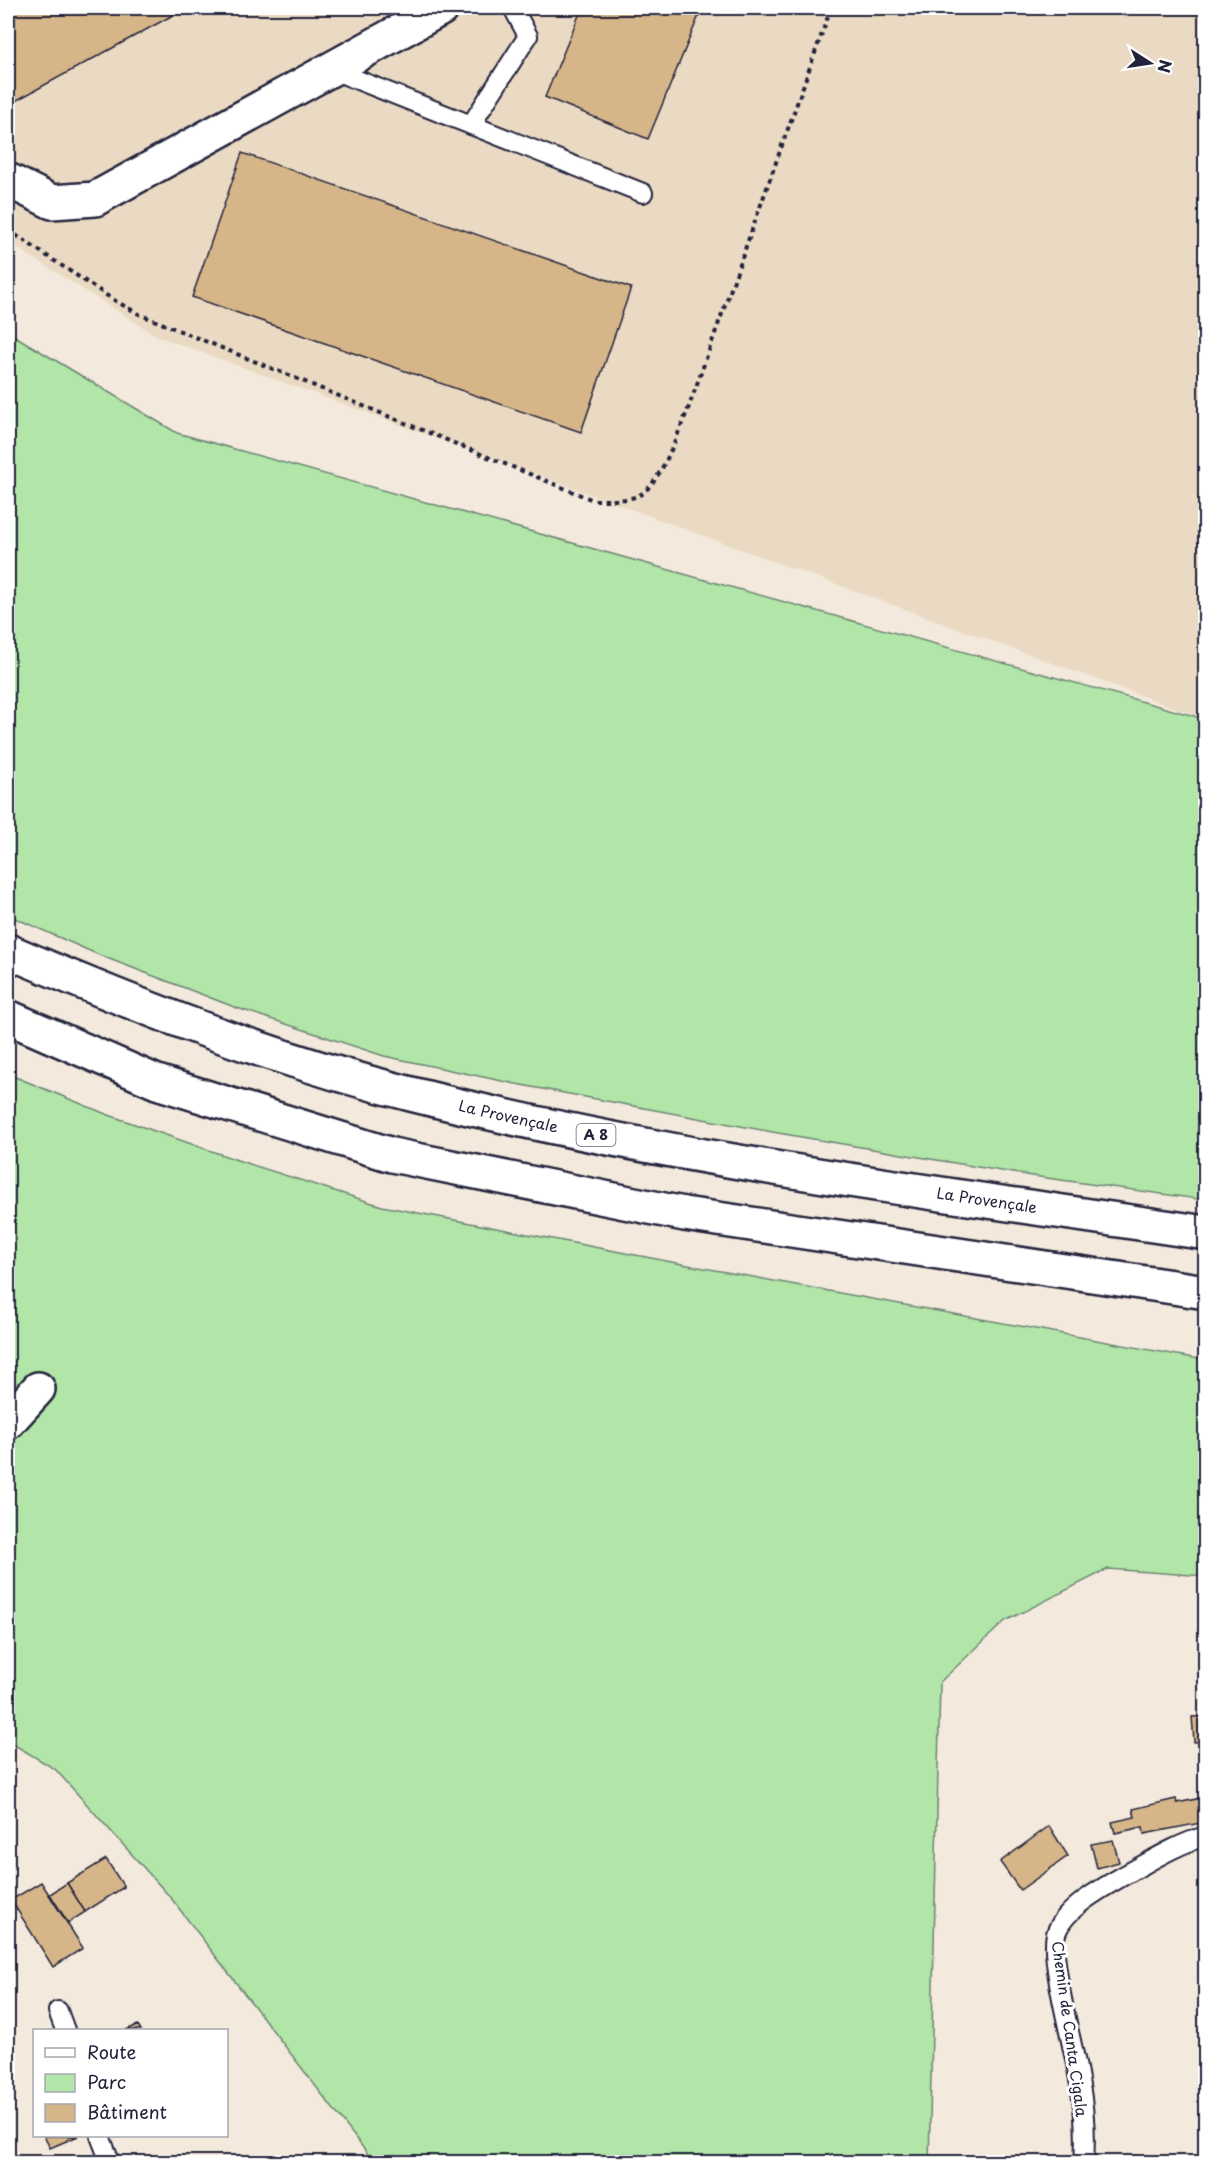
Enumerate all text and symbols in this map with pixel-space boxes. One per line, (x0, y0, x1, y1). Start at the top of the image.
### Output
north arrow (1120, 33, 1180, 93)
text: N (1153, 58, 1179, 75)
street label: La Provençale (457, 1093, 560, 1138)
road number: A 8 (576, 1124, 616, 1146)
street label: La Provençale (935, 1181, 1039, 1218)
street label: Chemin de Canta Cigala (1047, 1939, 1094, 2119)
legend (33, 2029, 228, 2137)
text: Route (87, 2038, 137, 2065)
text: Parc (87, 2068, 126, 2095)
text: Bâtiment (87, 2098, 167, 2125)

